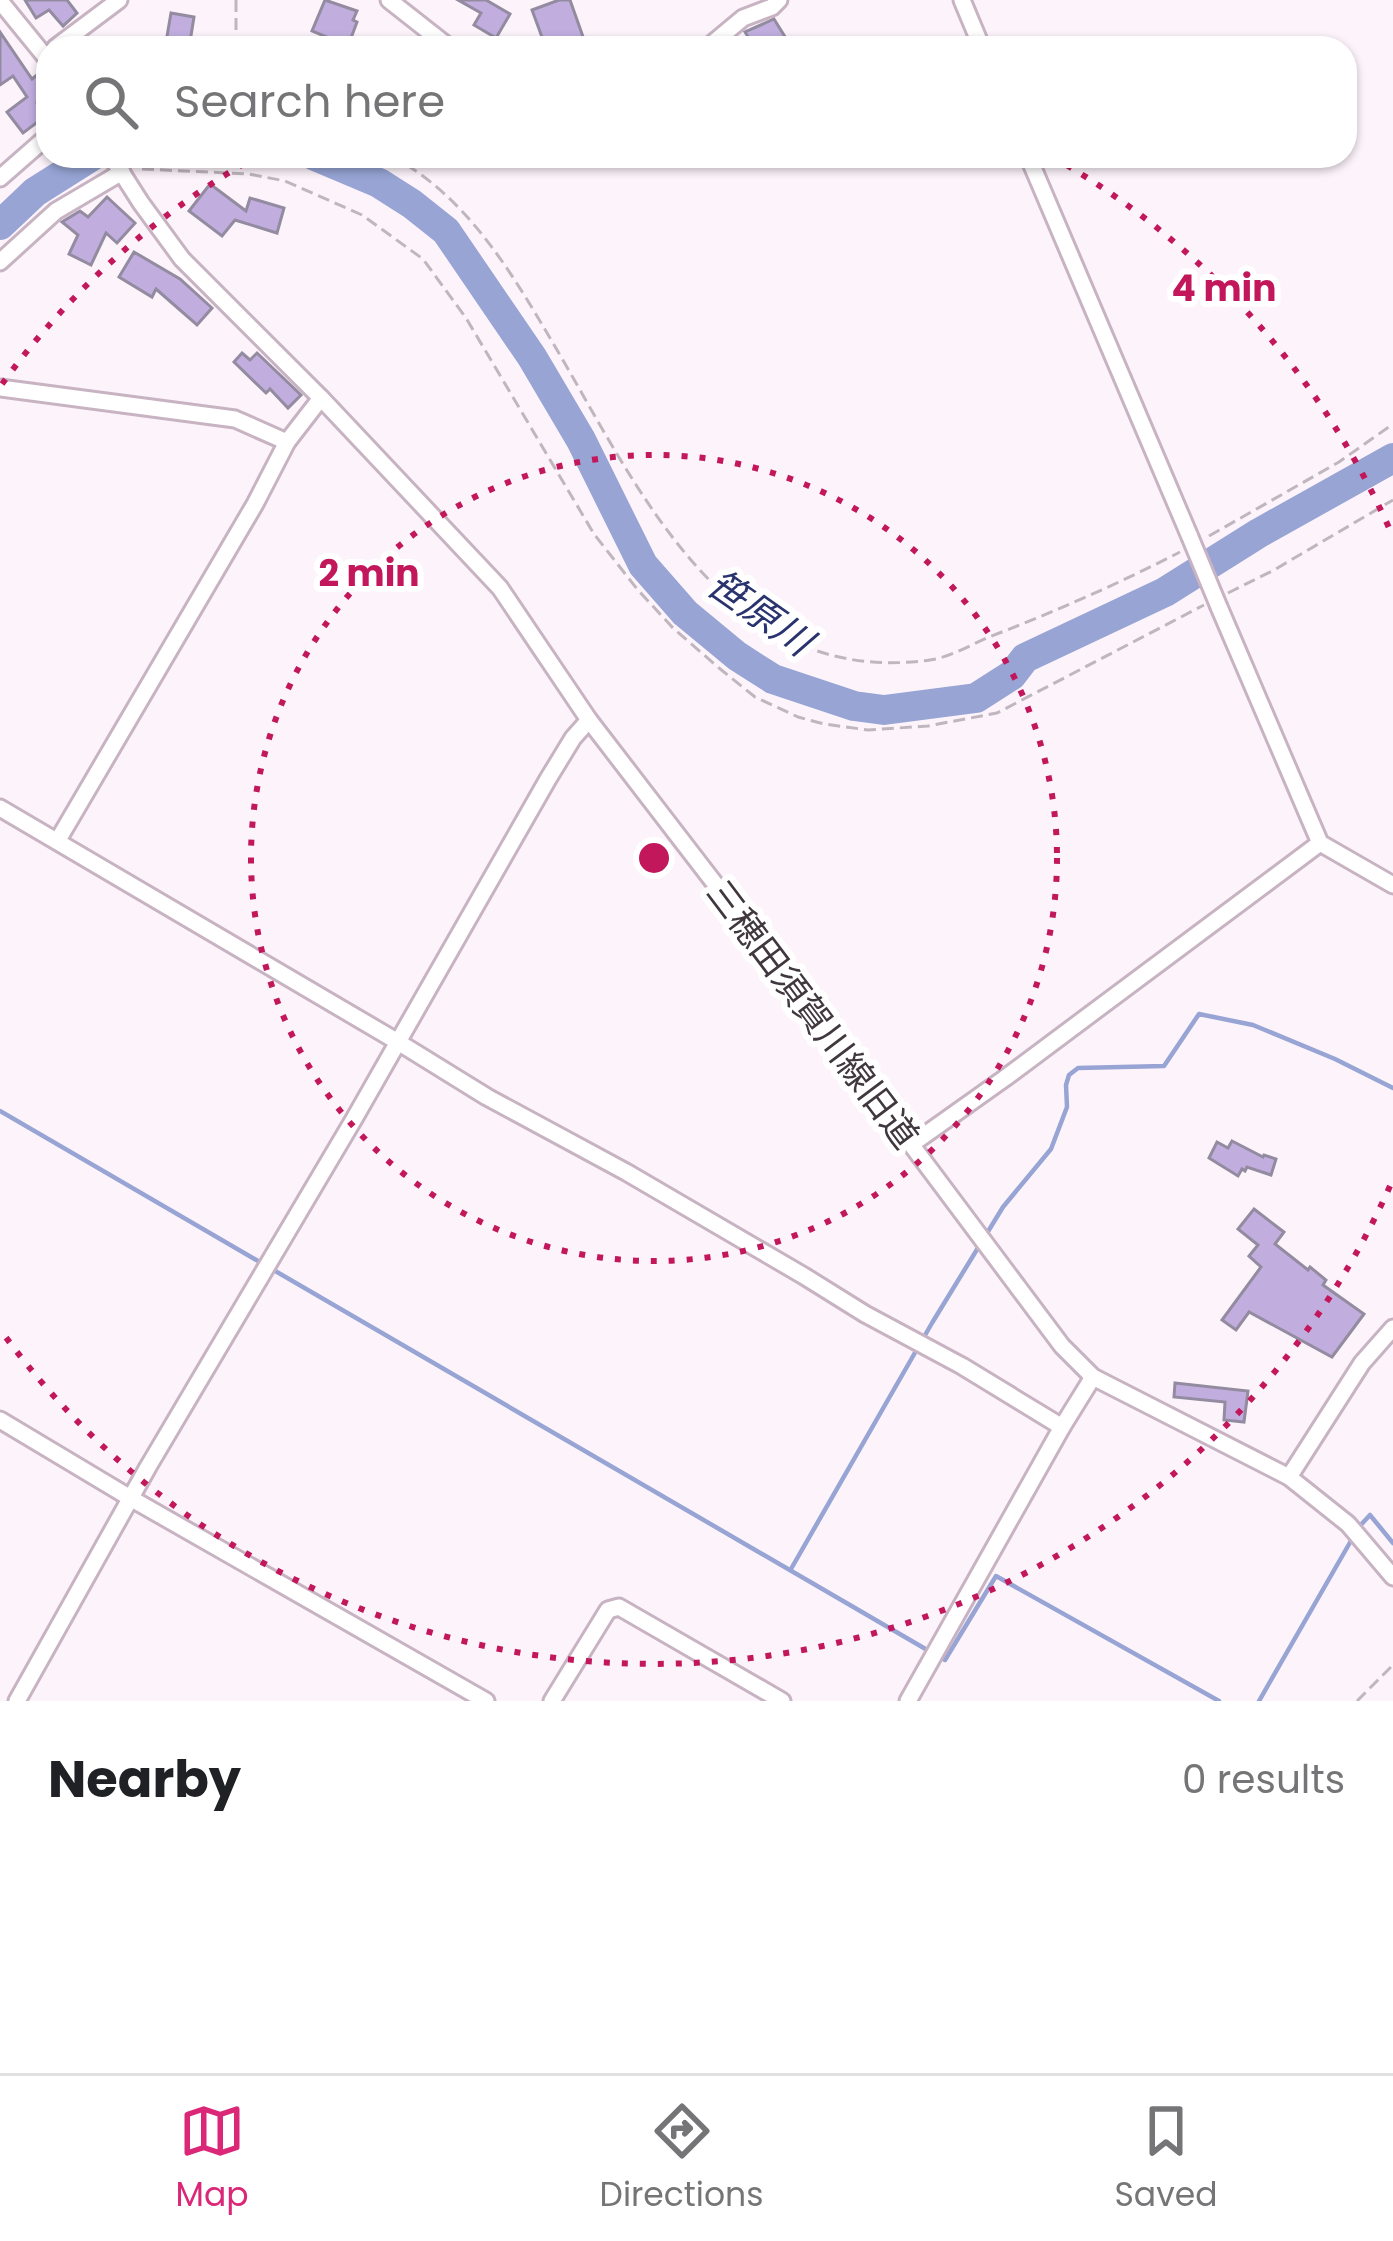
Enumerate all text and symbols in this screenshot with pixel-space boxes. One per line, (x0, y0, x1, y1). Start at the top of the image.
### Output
search box (36, 36, 1357, 168)
icon: search (78, 69, 144, 135)
text: Search here (174, 70, 445, 133)
text: 4 min (1171, 263, 1277, 314)
text: 2 min (318, 548, 420, 599)
water label: 笹原川 (696, 556, 827, 671)
centre of rings (633, 837, 675, 879)
street label: 三穂田須賀川線旧道 (695, 870, 930, 1159)
text: Nearby (48, 1743, 241, 1815)
text: 0 results (1182, 1752, 1345, 1807)
tab: Map (176, 2098, 249, 2220)
tab: Directions (600, 2098, 763, 2220)
tab: Saved (1115, 2098, 1217, 2220)

